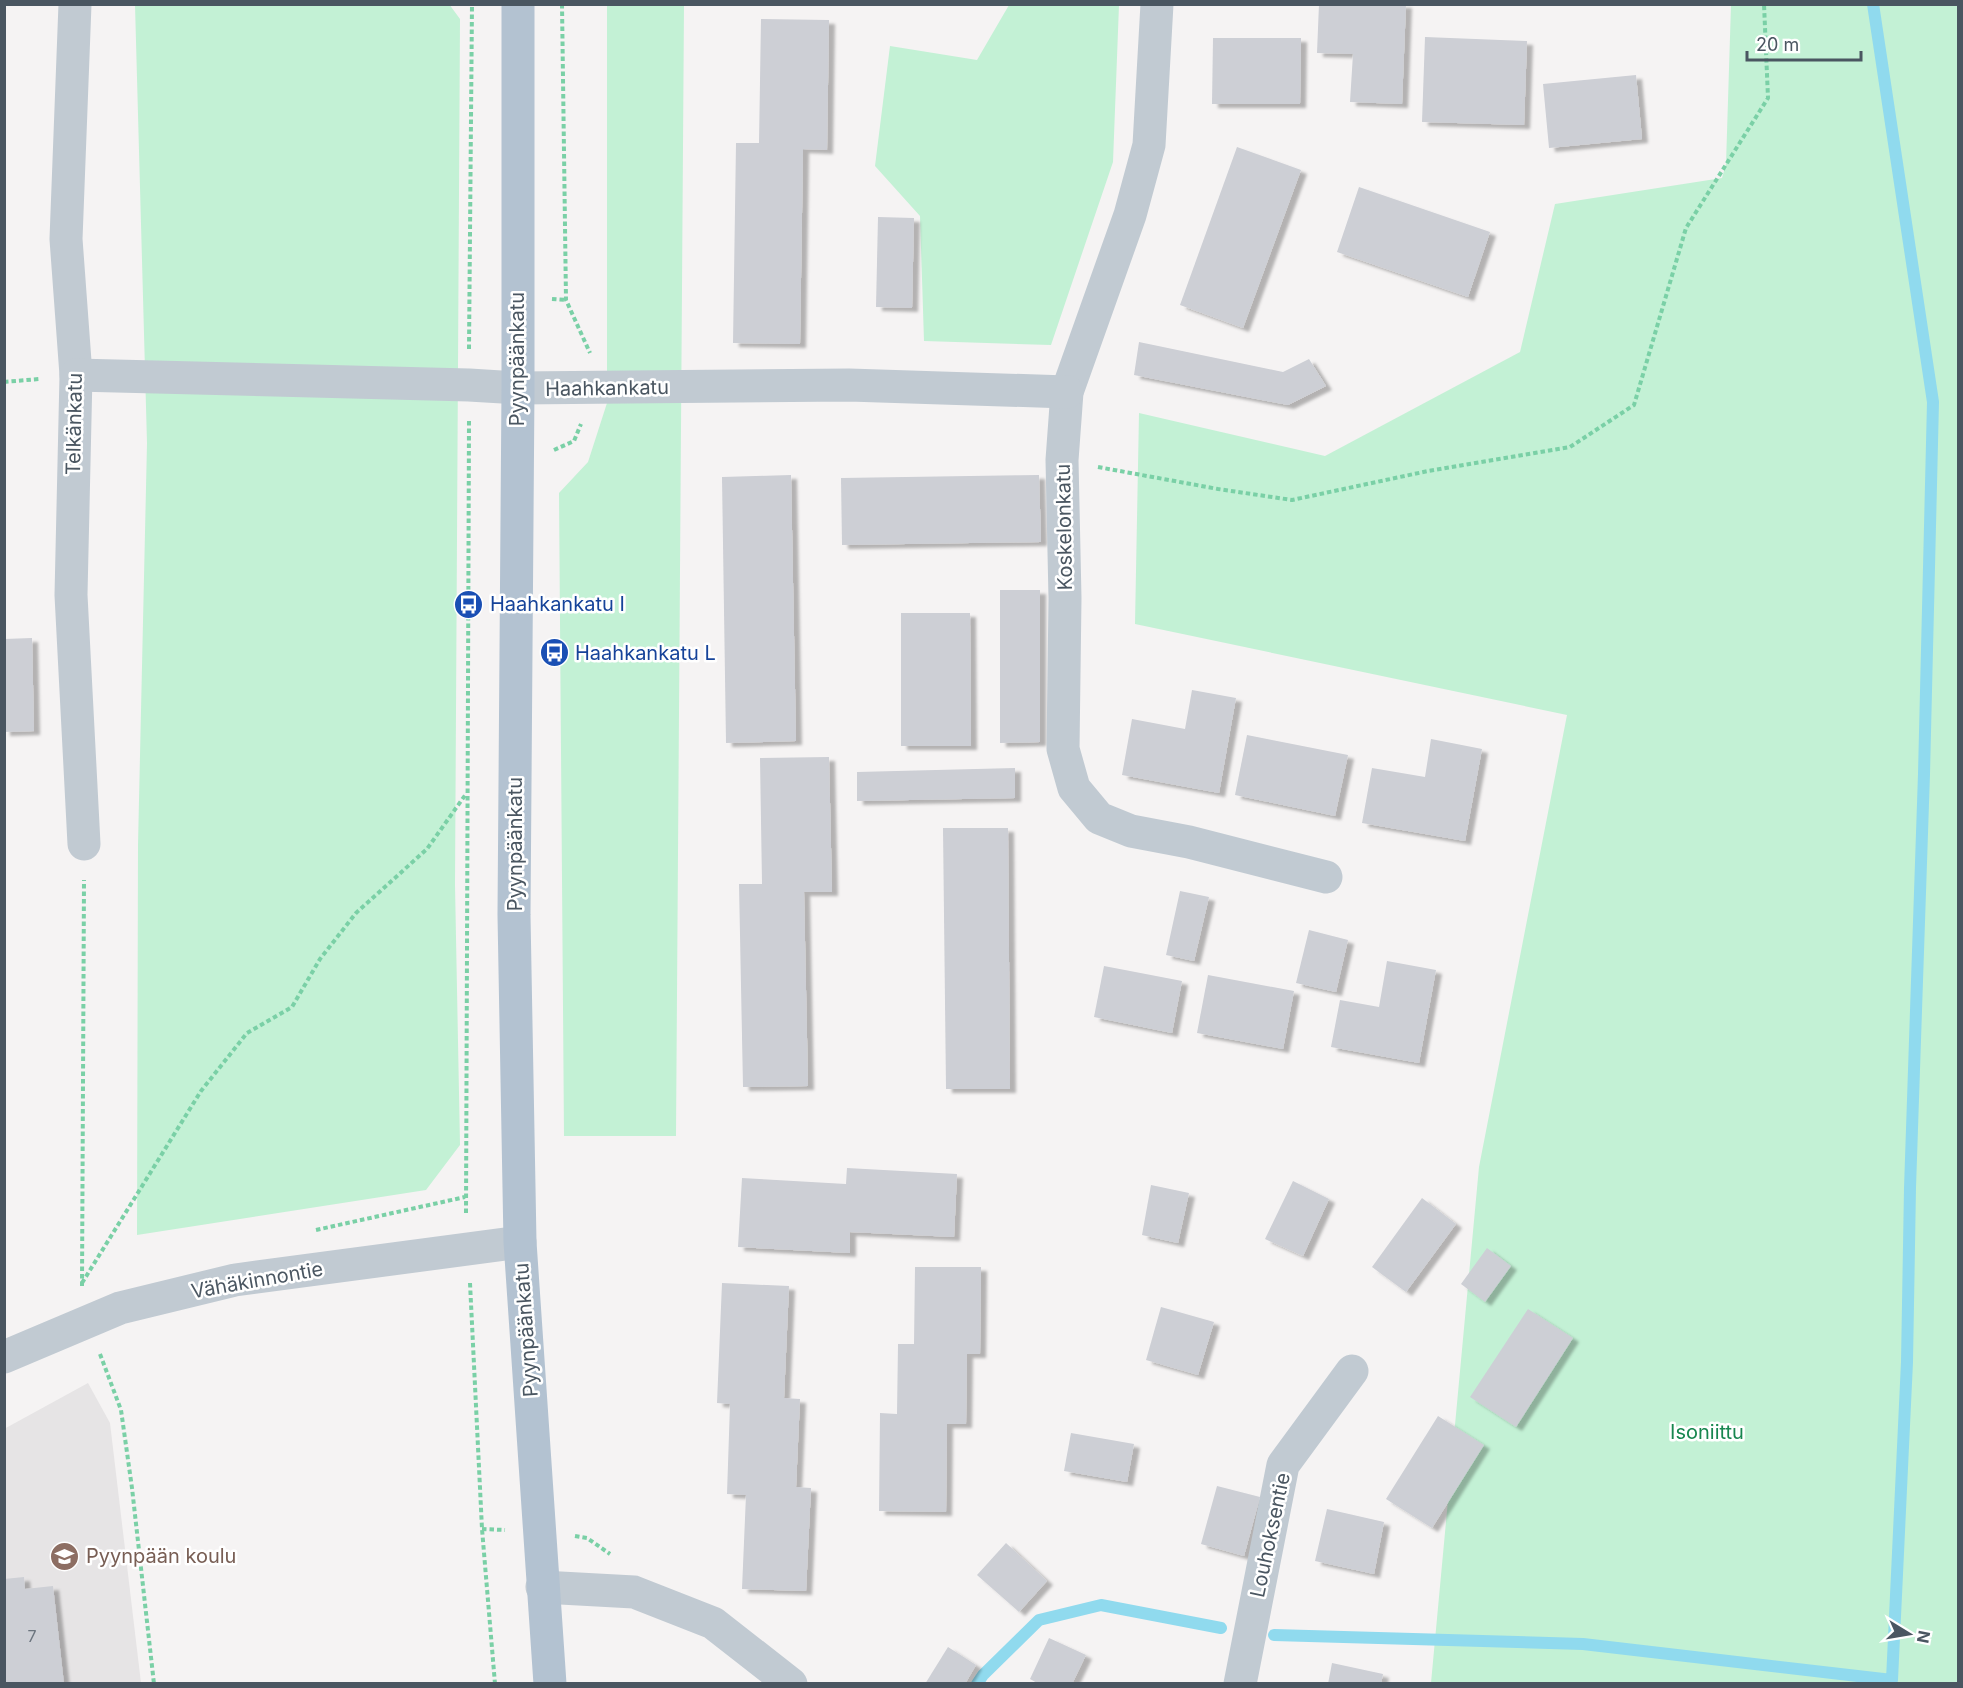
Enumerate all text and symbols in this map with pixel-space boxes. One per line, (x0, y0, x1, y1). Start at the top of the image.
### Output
scale bar (1747, 24, 1861, 62)
text: 20 m (1756, 34, 1799, 55)
street label: Pyynpäänkatu (505, 292, 529, 426)
street label: Telkänkatu (61, 373, 87, 475)
street label: Haahkankatu (545, 375, 669, 401)
street label: Koskelonkatu (1051, 463, 1077, 591)
bus stop icon: Haahkankatu I (453, 588, 485, 620)
place label: Haahkankatu I (490, 592, 625, 616)
bus stop icon: Haahkankatu L (538, 637, 570, 669)
place label: Haahkankatu L (575, 641, 716, 665)
street label: Pyynpäänkatu (503, 777, 527, 911)
street label: Vähäkinnontie (189, 1257, 325, 1303)
street label: Pyynpäänkatu (509, 1262, 543, 1398)
park label: Isoniittu (1670, 1420, 1744, 1444)
street label: Louhoksentie (1245, 1470, 1295, 1600)
school or university icon: Pyynpään koulu (49, 1540, 81, 1572)
place label: Pyynpään koulu (86, 1544, 236, 1568)
north arrow (1879, 1604, 1939, 1664)
house number: 7 (27, 1626, 37, 1646)
text: N (1913, 1629, 1935, 1645)

